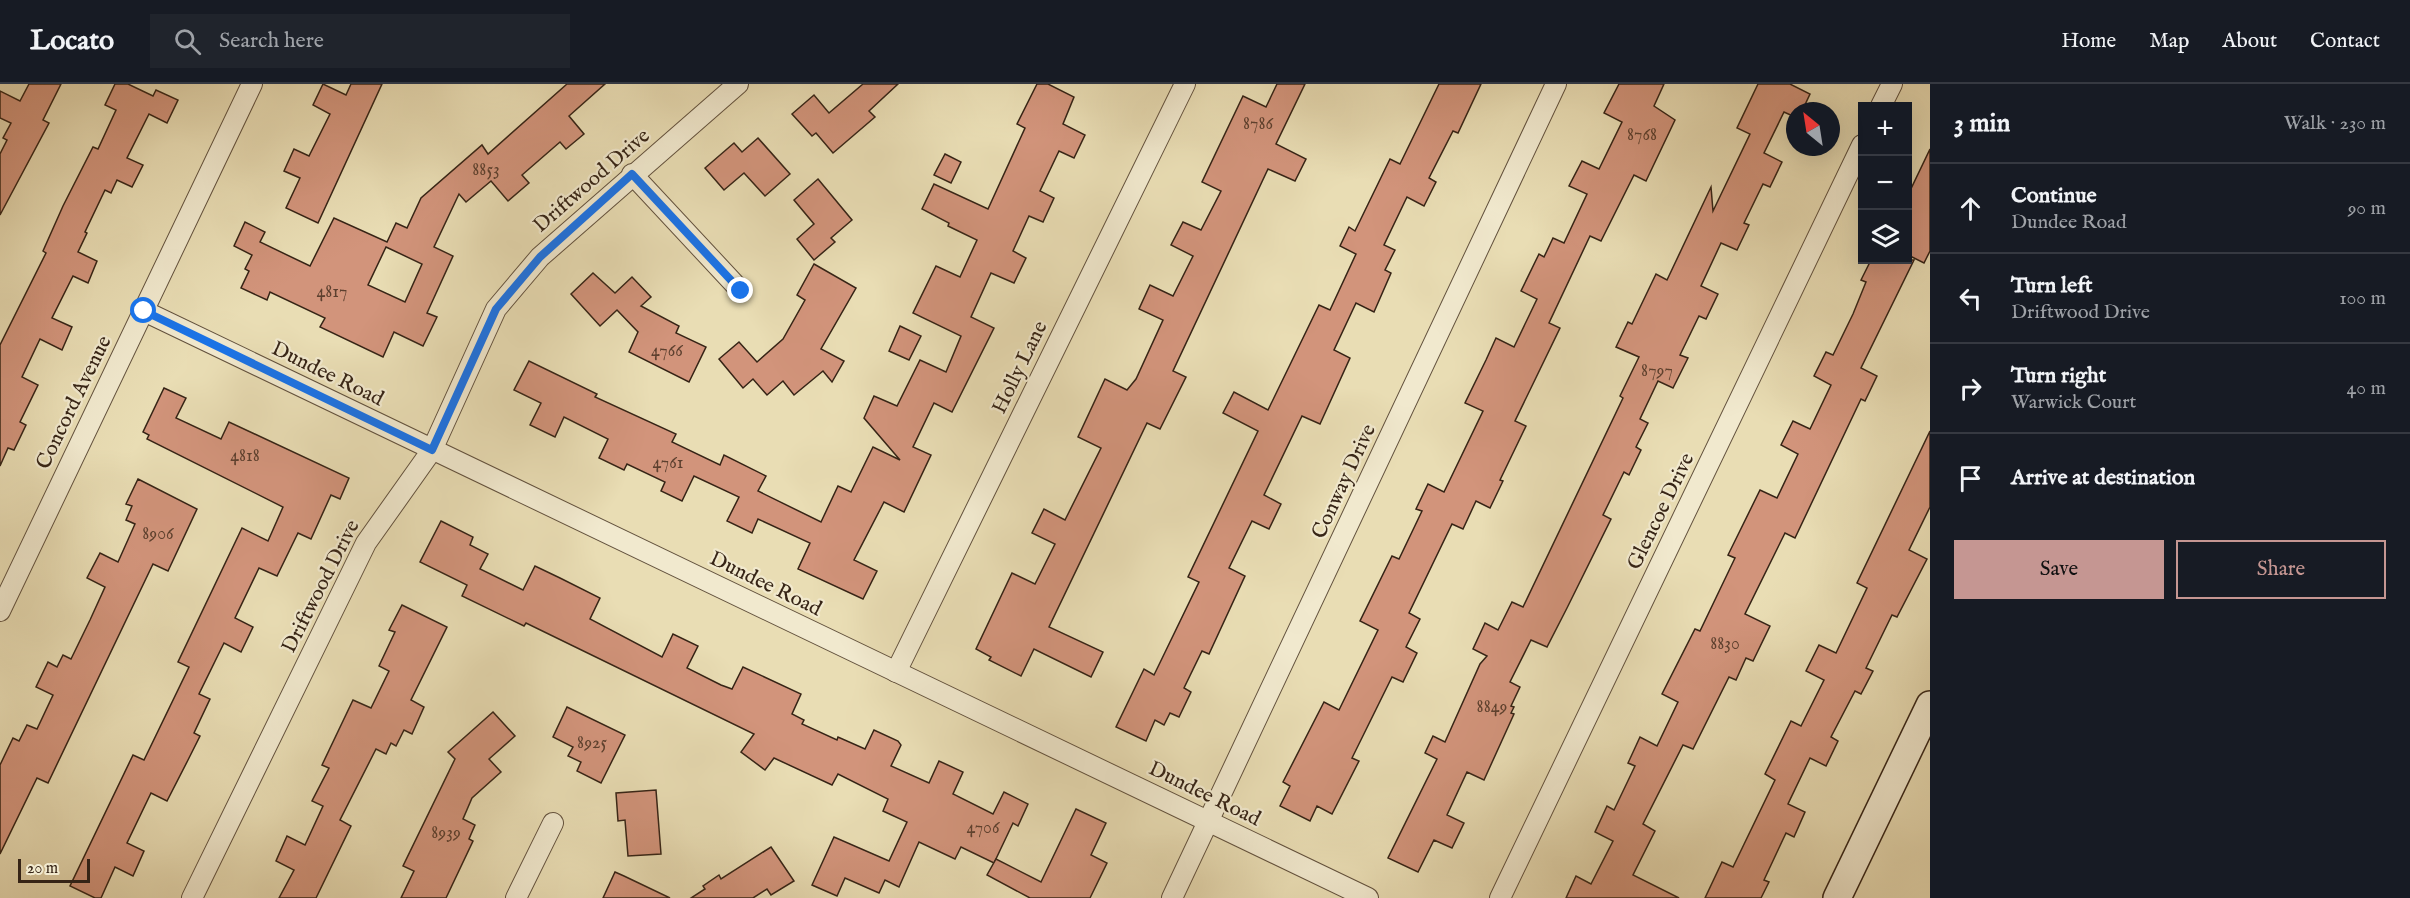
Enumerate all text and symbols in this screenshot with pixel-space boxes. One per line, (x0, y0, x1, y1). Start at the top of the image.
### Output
search box (150, 14, 570, 68)
text: Locato (30, 24, 114, 59)
icon: search (171, 25, 204, 58)
text: Search here (219, 27, 324, 55)
text: Home (2061, 28, 2116, 55)
text: Map (2149, 28, 2189, 55)
text: About (2222, 28, 2277, 55)
text: Contact (2310, 28, 2380, 55)
north arrow (1786, 102, 1840, 156)
map controls (1858, 102, 1912, 264)
button: + (1858, 102, 1912, 156)
text: 3 min (1954, 107, 2010, 140)
text: Walk · 230 m (2284, 111, 2386, 136)
house number: 8786 (1243, 113, 1273, 136)
street label: Driftwood Drive (528, 123, 656, 239)
house number: 8768 (1627, 124, 1657, 147)
button: − (1858, 156, 1912, 210)
house number: 8853 (472, 159, 500, 182)
text: Continue (2011, 182, 2097, 210)
icon: ahead (1954, 192, 1987, 225)
text: 90 m (2348, 196, 2386, 221)
button: layers (1858, 210, 1912, 264)
text: Dundee Road (2011, 210, 2127, 235)
text: Turn left (2011, 272, 2093, 300)
route end (727, 277, 753, 303)
house number: 4817 (316, 281, 348, 304)
icon: left (1954, 282, 1987, 315)
text: 100 m (2339, 286, 2386, 311)
route start (130, 297, 156, 323)
text: Driftwood Drive (2011, 300, 2150, 325)
street label: Holly Lane (986, 317, 1055, 418)
street label: Concord Avenue (30, 331, 119, 474)
street label: Dundee Road (267, 336, 389, 413)
house number: 4766 (651, 340, 683, 363)
house number: 8797 (1641, 360, 1673, 383)
text: Turn right (2011, 362, 2106, 390)
icon: right (1954, 372, 1987, 405)
text: 40 m (2347, 376, 2386, 401)
text: Warwick Court (2011, 390, 2136, 415)
street label: Conway Drive (1306, 420, 1383, 543)
house number: 4818 (230, 445, 260, 468)
street label: Glencoe Drive (1621, 449, 1701, 574)
house number: 4761 (653, 452, 683, 475)
icon: arrive (1954, 462, 1987, 495)
text: Arrive at destination (2011, 464, 2195, 492)
street label: Driftwood Drive (276, 515, 367, 658)
house number: 8906 (142, 523, 174, 546)
button: Save (1954, 540, 2164, 599)
button: Share (2176, 540, 2386, 599)
street label: Dundee Road (705, 546, 827, 623)
house number: 8830 (1710, 633, 1740, 656)
house number: 8849 (1477, 696, 1507, 719)
house number: 8925 (577, 732, 607, 755)
street label: Dundee Road (1144, 756, 1266, 833)
house number: 4706 (966, 817, 1000, 840)
house number: 8939 (431, 822, 461, 845)
scale bar (18, 856, 90, 884)
text: 20 m (27, 859, 58, 879)

